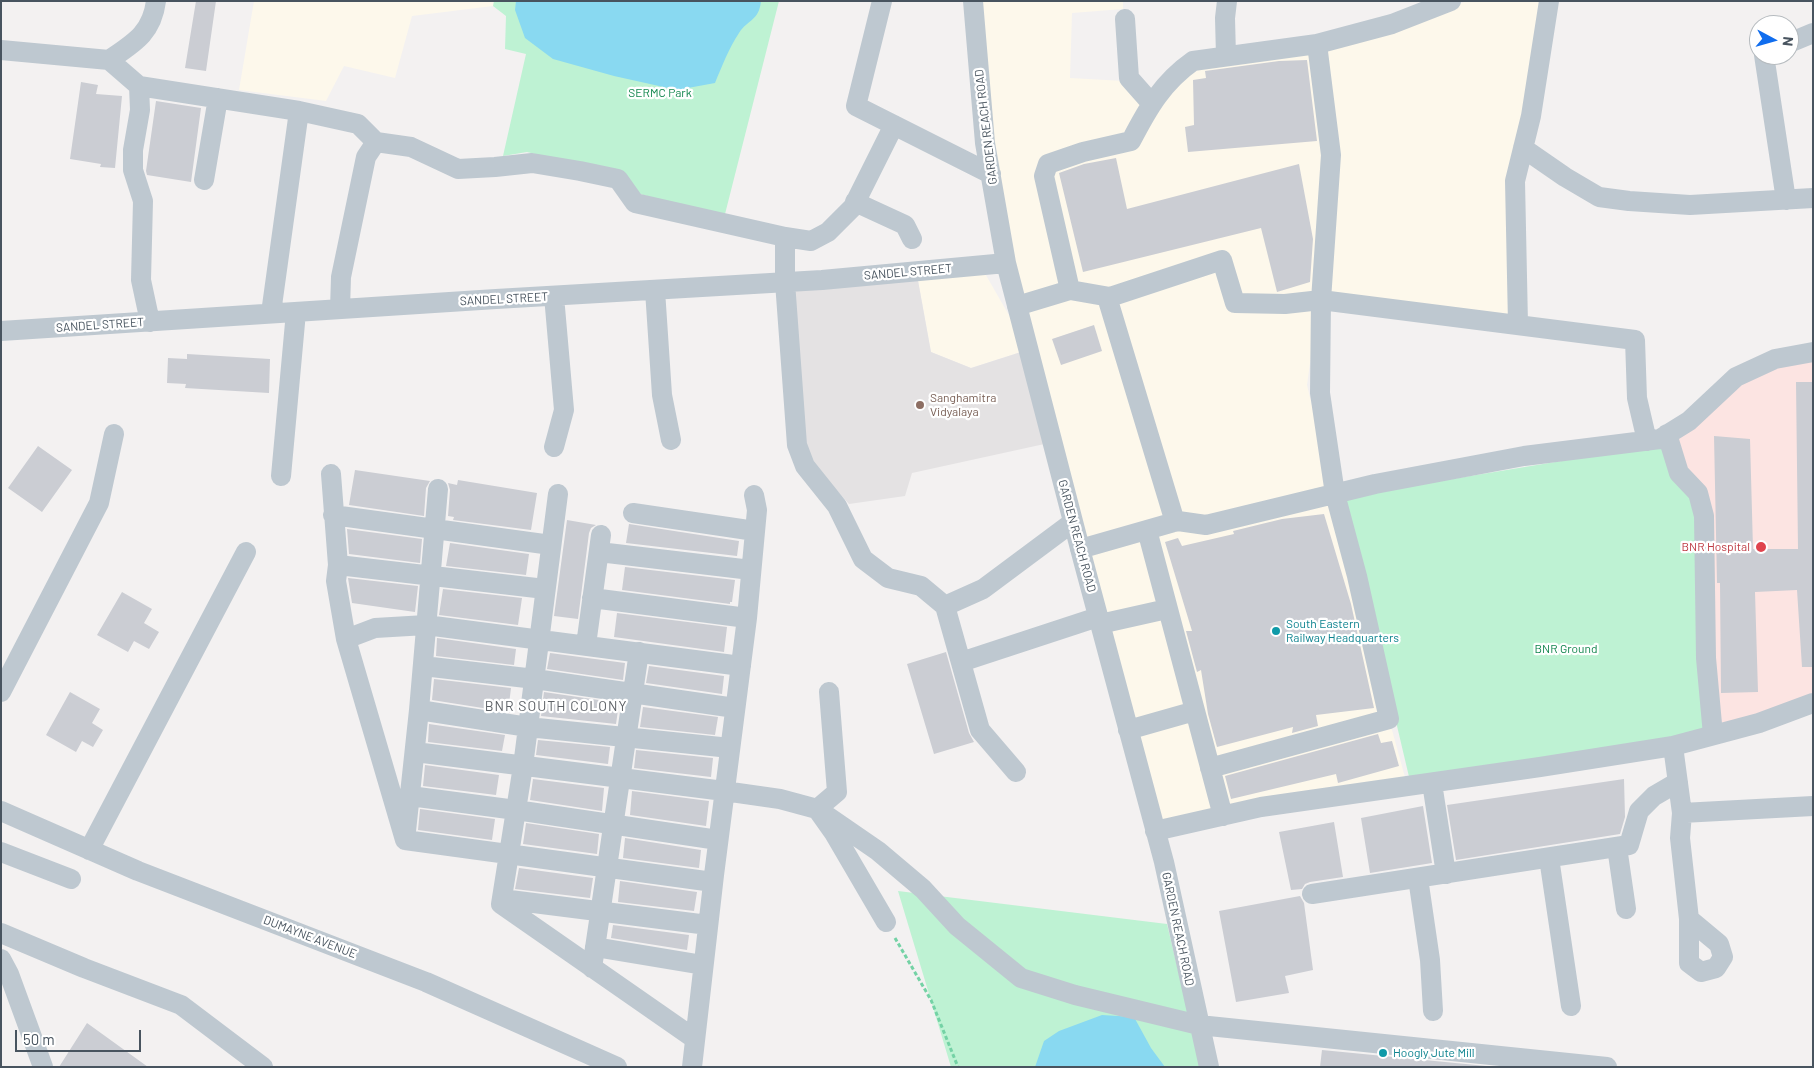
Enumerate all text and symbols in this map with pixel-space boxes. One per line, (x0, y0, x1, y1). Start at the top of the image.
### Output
north arrow (1749, 15, 1799, 65)
text: N (1779, 36, 1797, 47)
street label: GARDEN REACH ROAD (972, 69, 1000, 185)
park label: SERMC Park (628, 86, 692, 100)
street label: SANDEL STREET (863, 261, 953, 283)
street label: SANDEL STREET (459, 289, 549, 309)
street label: SANDEL STREET (55, 315, 145, 335)
place label: Sanghamitra Vidyalaya (930, 391, 996, 419)
marker: Sanghamitra Vidyalaya (914, 399, 926, 411)
street label: GARDEN REACH ROAD (1055, 478, 1099, 594)
place label: BNR Hospital (1682, 540, 1750, 554)
marker: BNR Hospital (1754, 540, 1768, 554)
place label: South Eastern Railway Headquarters (1286, 617, 1399, 645)
marker: South Eastern Railway Headquarters (1270, 625, 1282, 637)
park label: BNR Ground (1535, 642, 1597, 656)
district label: BNR SOUTH COLONY (483, 698, 629, 714)
street label: GARDEN REACH ROAD (1159, 871, 1197, 987)
street label: DUMAYNE AVENUE (261, 913, 359, 961)
scale bar (18, 1020, 144, 1052)
text: 50 m (23, 1030, 55, 1048)
place label: Hoogly Jute Mill (1393, 1046, 1475, 1060)
marker: Hoogly Jute Mill (1377, 1047, 1389, 1059)

